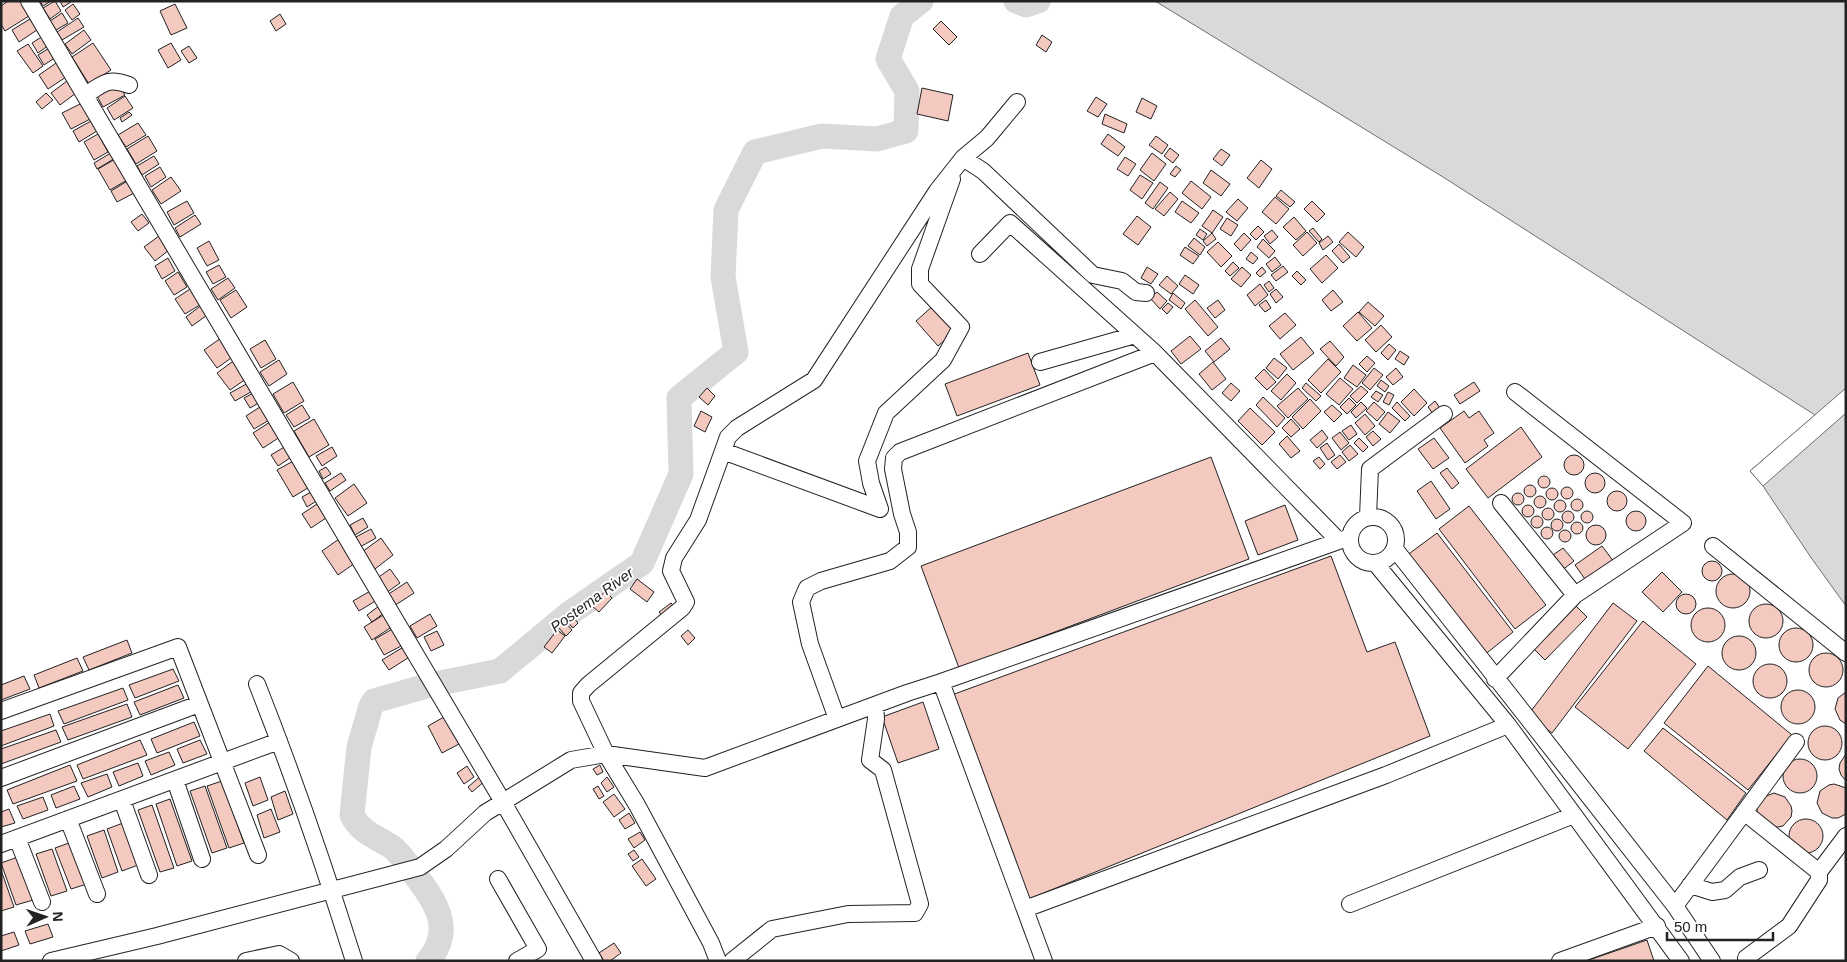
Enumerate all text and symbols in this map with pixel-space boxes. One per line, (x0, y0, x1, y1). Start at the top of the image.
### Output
water label: Postema River (547, 563, 637, 635)
north arrow (20, 892, 70, 942)
scale bar (1667, 910, 1773, 942)
text: N (50, 911, 66, 922)
text: 50 m (1674, 918, 1707, 935)

